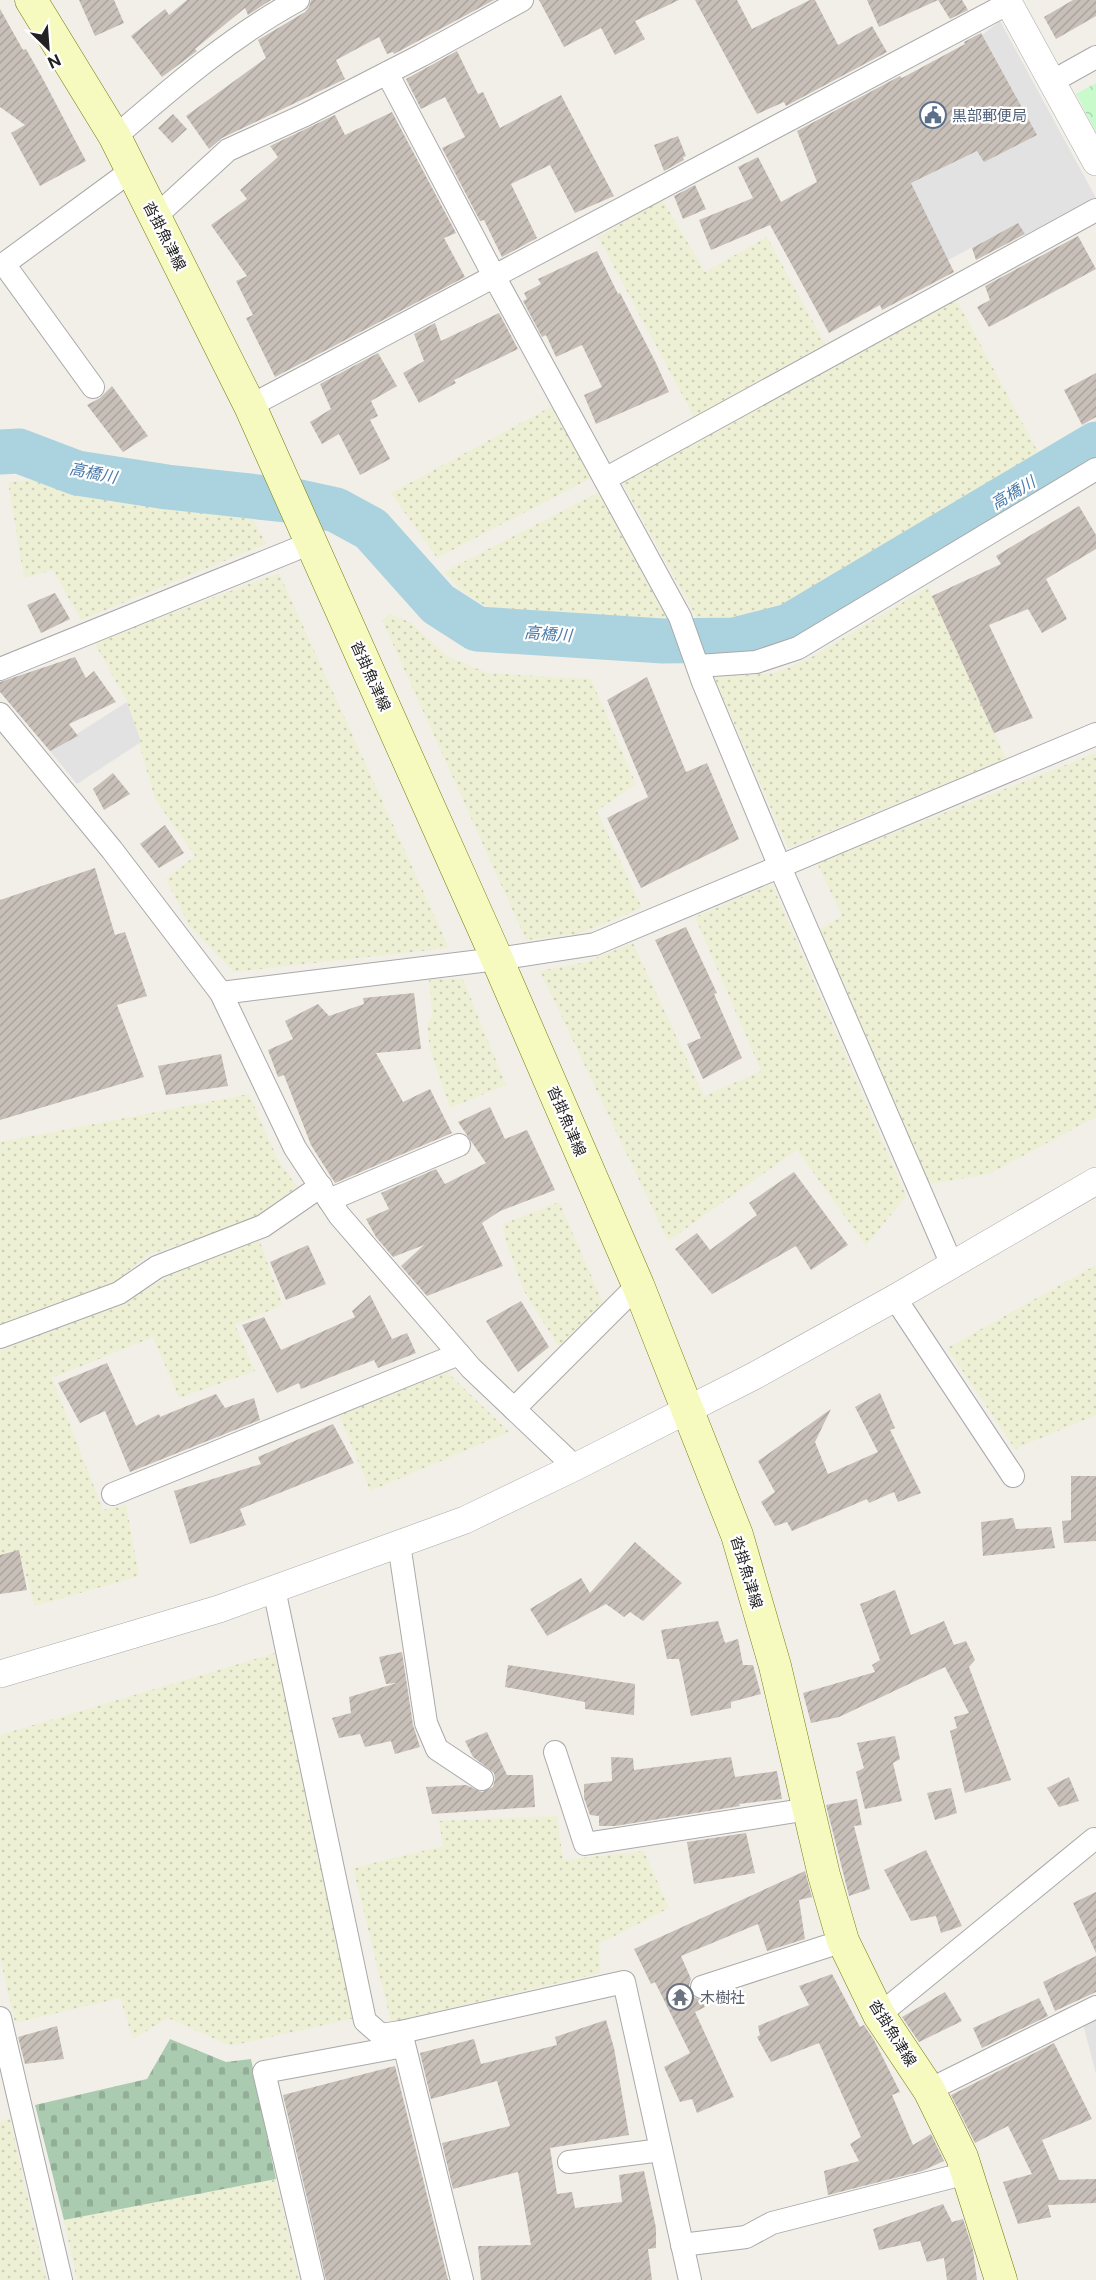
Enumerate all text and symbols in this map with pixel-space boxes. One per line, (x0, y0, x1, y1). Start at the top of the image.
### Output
north arrow (18, 18, 78, 78)
text: N (44, 50, 64, 72)
public building icon: 黒部郵便局 (918, 100, 948, 130)
place label: 黒部郵便局 (952, 107, 1027, 124)
street label: 沓掛魚津線 (140, 199, 190, 273)
water label: 高橋川 (68, 459, 120, 487)
water label: 高橋川 (988, 471, 1040, 514)
water label: 高橋川 (523, 623, 575, 645)
street label: 沓掛魚津線 (348, 638, 394, 714)
street label: 沓掛魚津線 (545, 1083, 589, 1159)
street label: 沓掛魚津線 (728, 1534, 766, 1610)
temple icon: 木樹社 (665, 1982, 695, 2012)
place label: 木樹社 (700, 1989, 745, 2006)
street label: 沓掛魚津線 (866, 1997, 920, 2069)

